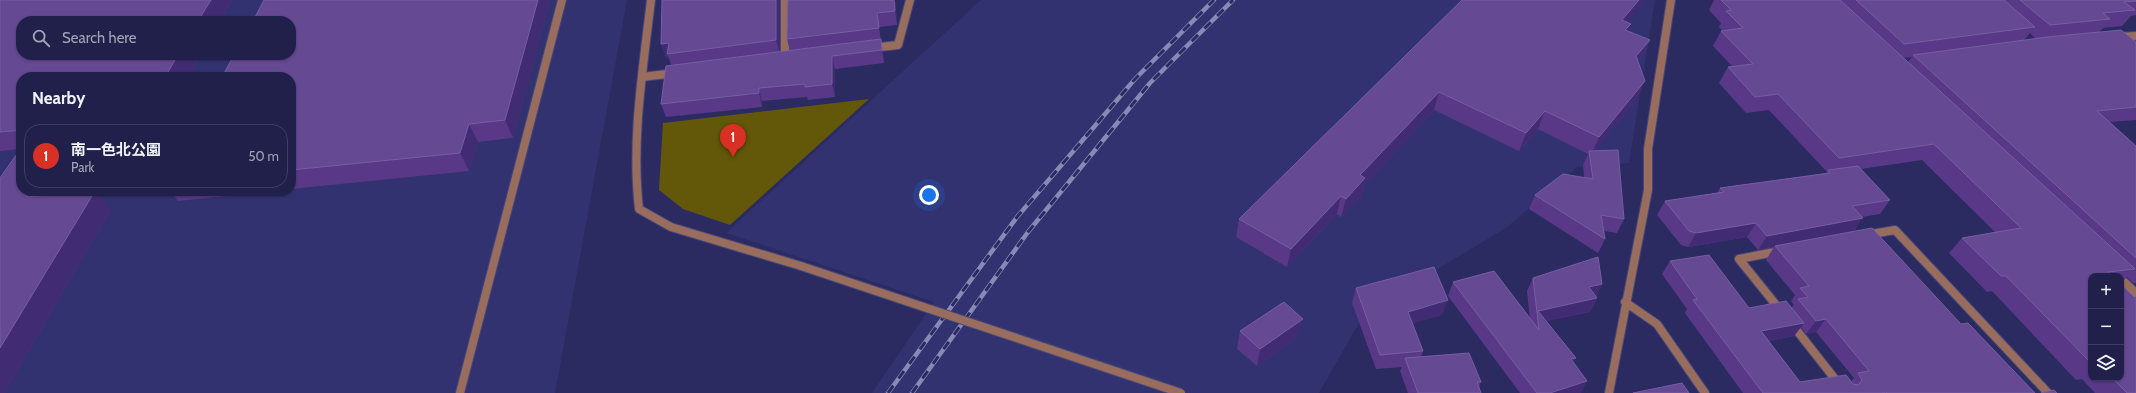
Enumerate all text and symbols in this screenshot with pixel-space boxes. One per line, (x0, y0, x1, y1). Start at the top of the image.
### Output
search box (16, 16, 296, 60)
icon: search (30, 27, 52, 49)
text: Search here (62, 29, 137, 47)
text: Nearby (32, 88, 85, 108)
pin: 1 (720, 124, 746, 157)
text: 南一色北公園 (71, 141, 161, 159)
text: 1 (44, 148, 48, 164)
text: 50 m (249, 148, 279, 164)
text: Park (71, 159, 94, 175)
your location (919, 185, 939, 205)
map controls (2088, 273, 2124, 381)
button: + (2088, 273, 2124, 309)
button: − (2088, 309, 2124, 345)
button: layers (2088, 345, 2124, 381)

